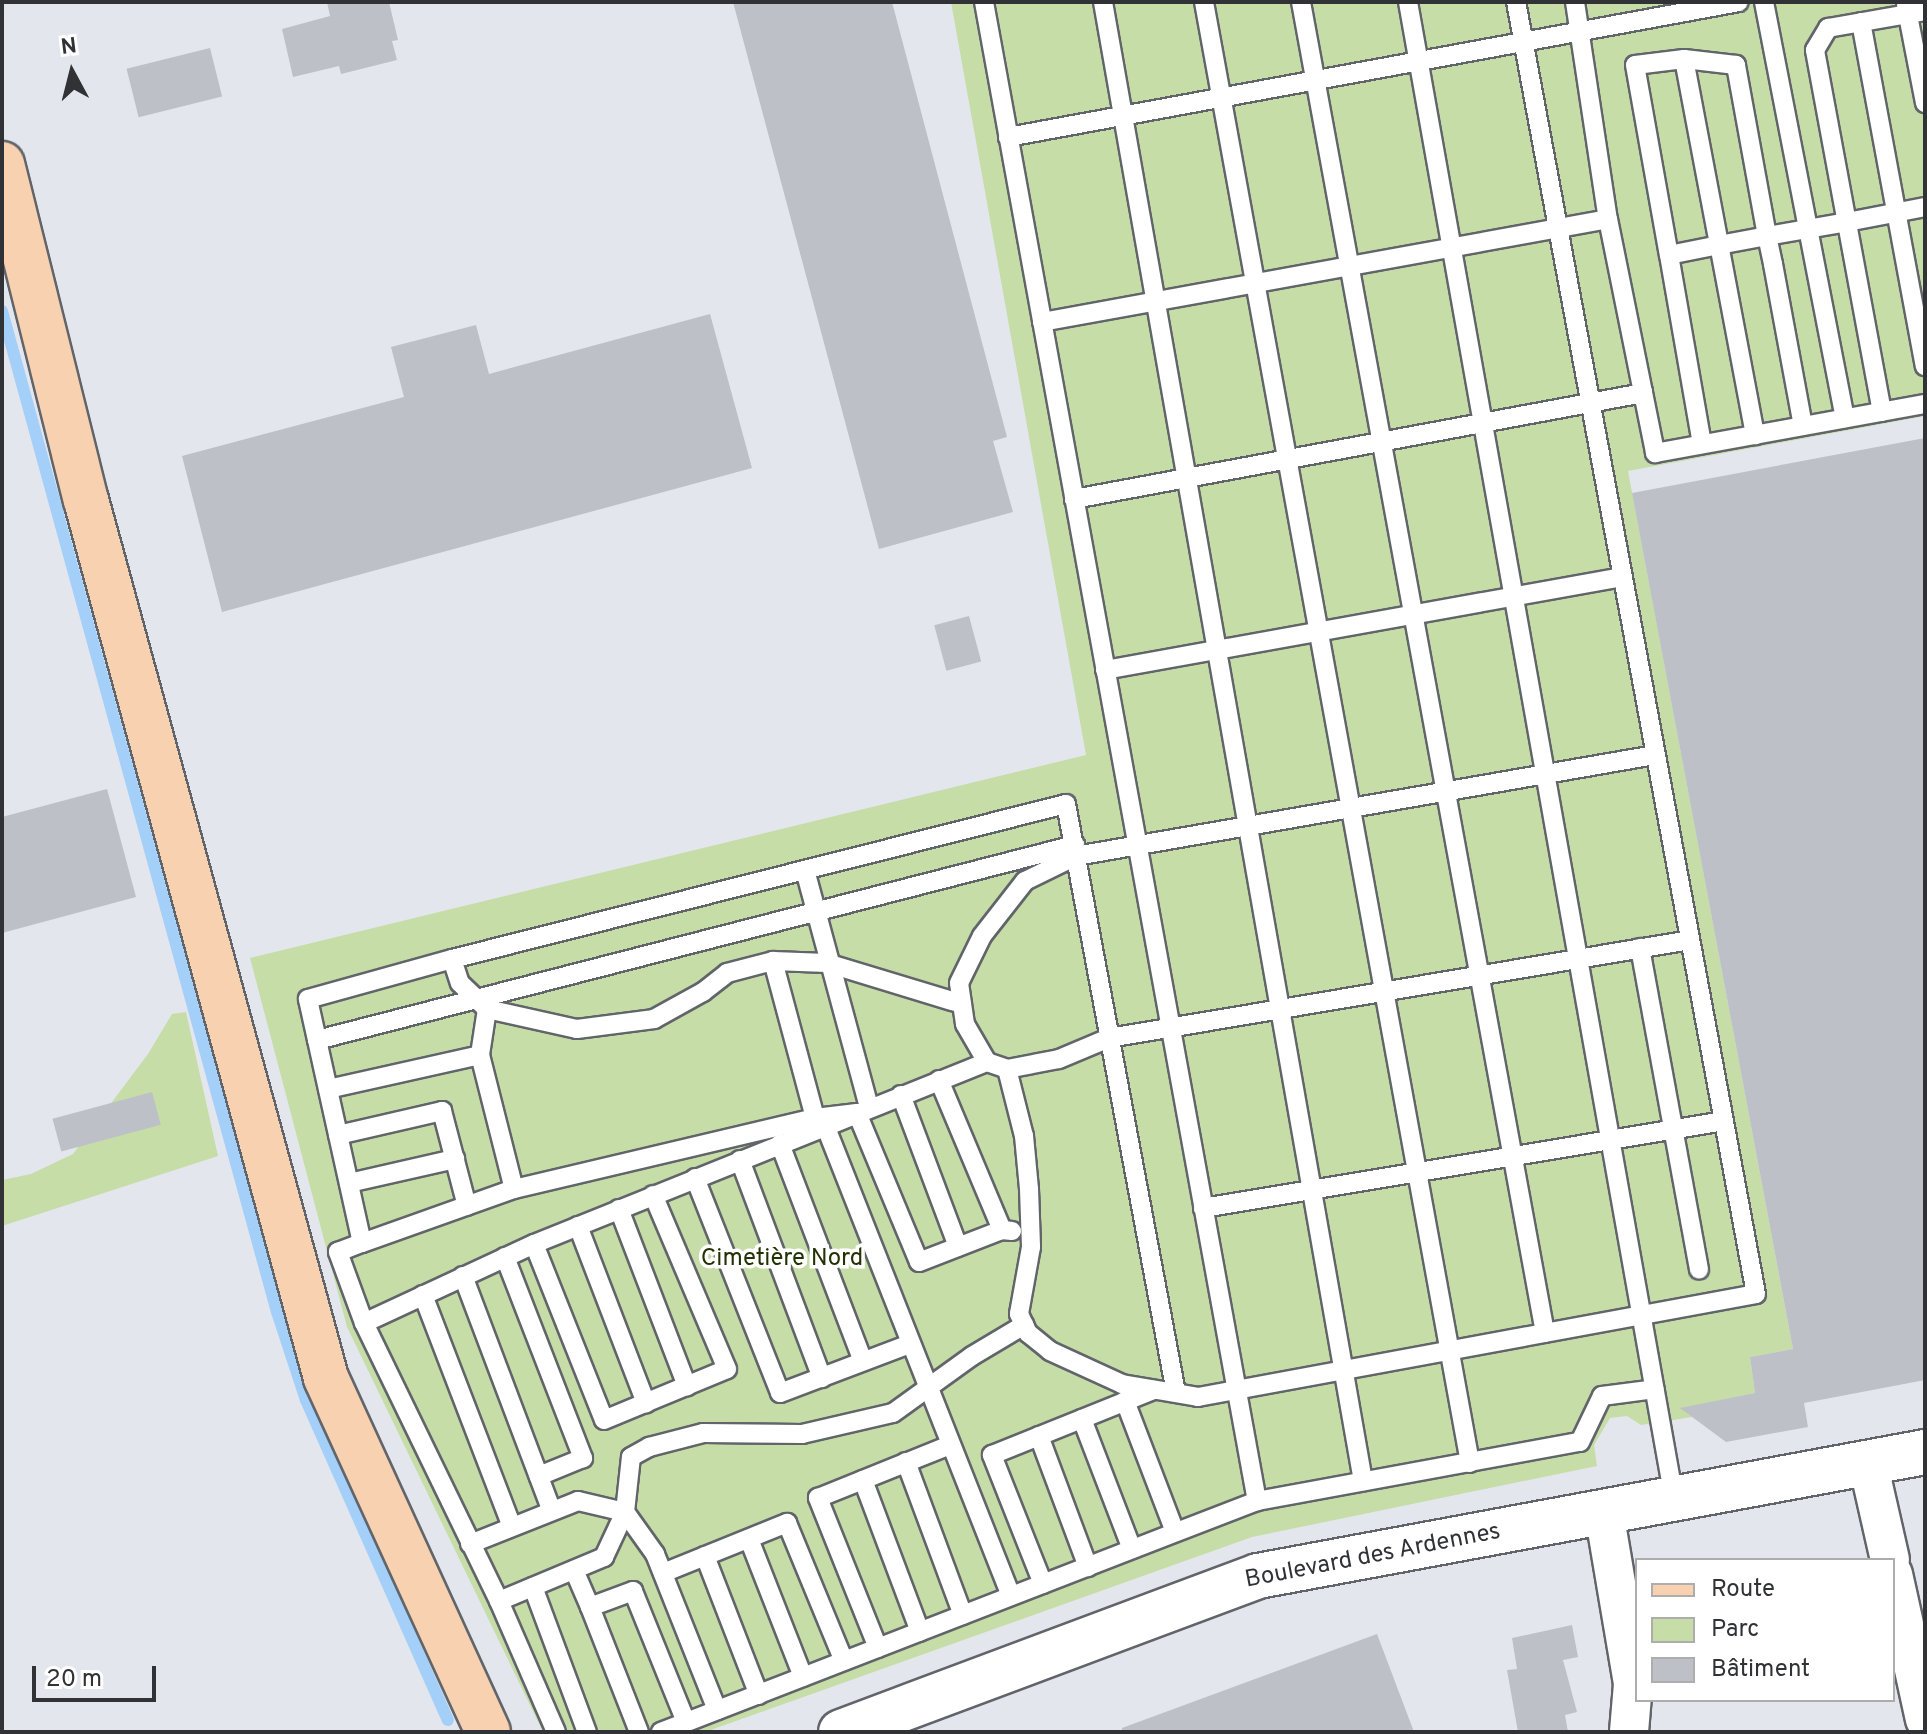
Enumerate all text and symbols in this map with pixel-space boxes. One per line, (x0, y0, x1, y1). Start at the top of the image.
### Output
north arrow (32, 32, 112, 112)
text: N (60, 33, 78, 62)
park label: Cimetière Nord (701, 1246, 863, 1274)
street label: Boulevard des Ardennes (1242, 1518, 1504, 1596)
legend (1635, 1558, 1895, 1702)
text: Route (1711, 1575, 1775, 1605)
text: Parc (1711, 1615, 1759, 1645)
scale bar (36, 1650, 160, 1700)
text: Bâtiment (1711, 1655, 1810, 1685)
text: 20 m (46, 1665, 102, 1695)

